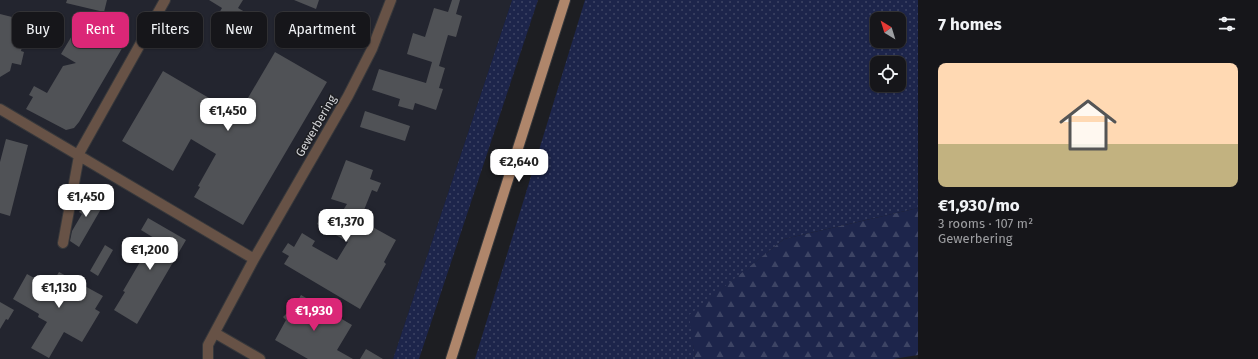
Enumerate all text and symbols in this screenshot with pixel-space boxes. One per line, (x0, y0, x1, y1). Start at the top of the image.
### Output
chip: Buy (12, 12, 64, 48)
chip: Rent (72, 12, 129, 48)
chip: Filters (137, 12, 203, 48)
chip: New (211, 12, 267, 48)
chip: Apartment (275, 12, 370, 48)
north arrow (870, 12, 906, 48)
map controls (870, 12, 906, 92)
icon: filters (1216, 13, 1238, 35)
text: 7 homes (938, 14, 1002, 35)
button: locate (870, 56, 906, 92)
icon: home (1052, 89, 1124, 161)
street label: Gewerbering (293, 92, 340, 159)
pin: €1,450 (195, 98, 261, 132)
text: €1,450 (209, 103, 247, 118)
pin: €2,640 (486, 149, 552, 183)
text: €2,640 (499, 154, 539, 169)
pin: €1,450 (53, 184, 119, 218)
text: €1,450 (67, 189, 105, 204)
text: €1,930/mo (938, 195, 1020, 216)
pin: €1,370 (313, 209, 379, 243)
text: €1,370 (328, 214, 364, 229)
text: 3 rooms · 107 m² (938, 216, 1033, 231)
text: Gewerbering (938, 231, 1013, 246)
pin: €1,200 (117, 237, 183, 271)
text: €1,200 (131, 242, 169, 257)
pin: €1,130 (26, 275, 92, 309)
text: €1,130 (41, 280, 77, 295)
pin: €1,930 (281, 298, 347, 332)
text: €1,930 (295, 303, 333, 318)

